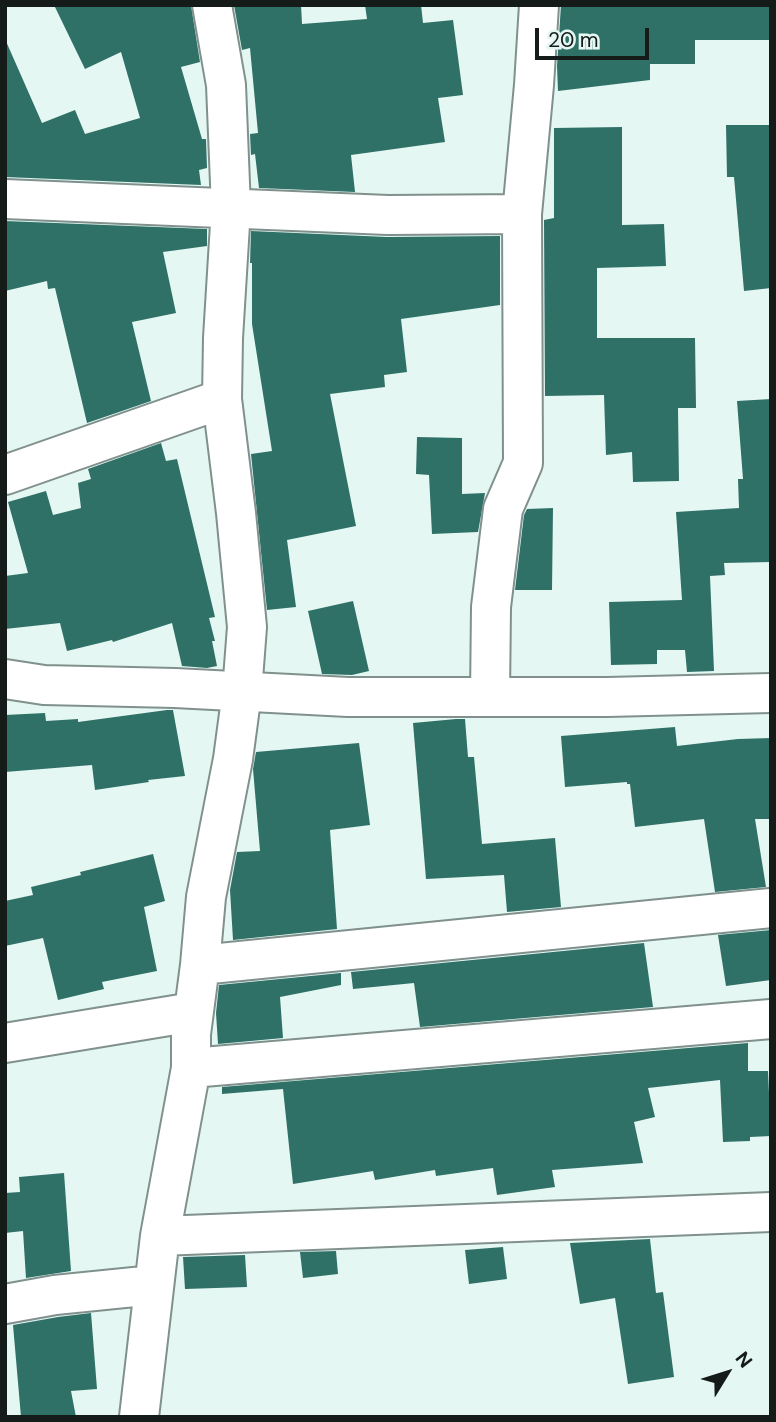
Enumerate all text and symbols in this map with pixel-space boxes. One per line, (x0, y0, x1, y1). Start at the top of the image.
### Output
scale bar (538, 14, 652, 58)
text: 20 m (548, 26, 599, 54)
north arrow (692, 1338, 762, 1408)
text: N (730, 1347, 758, 1373)

